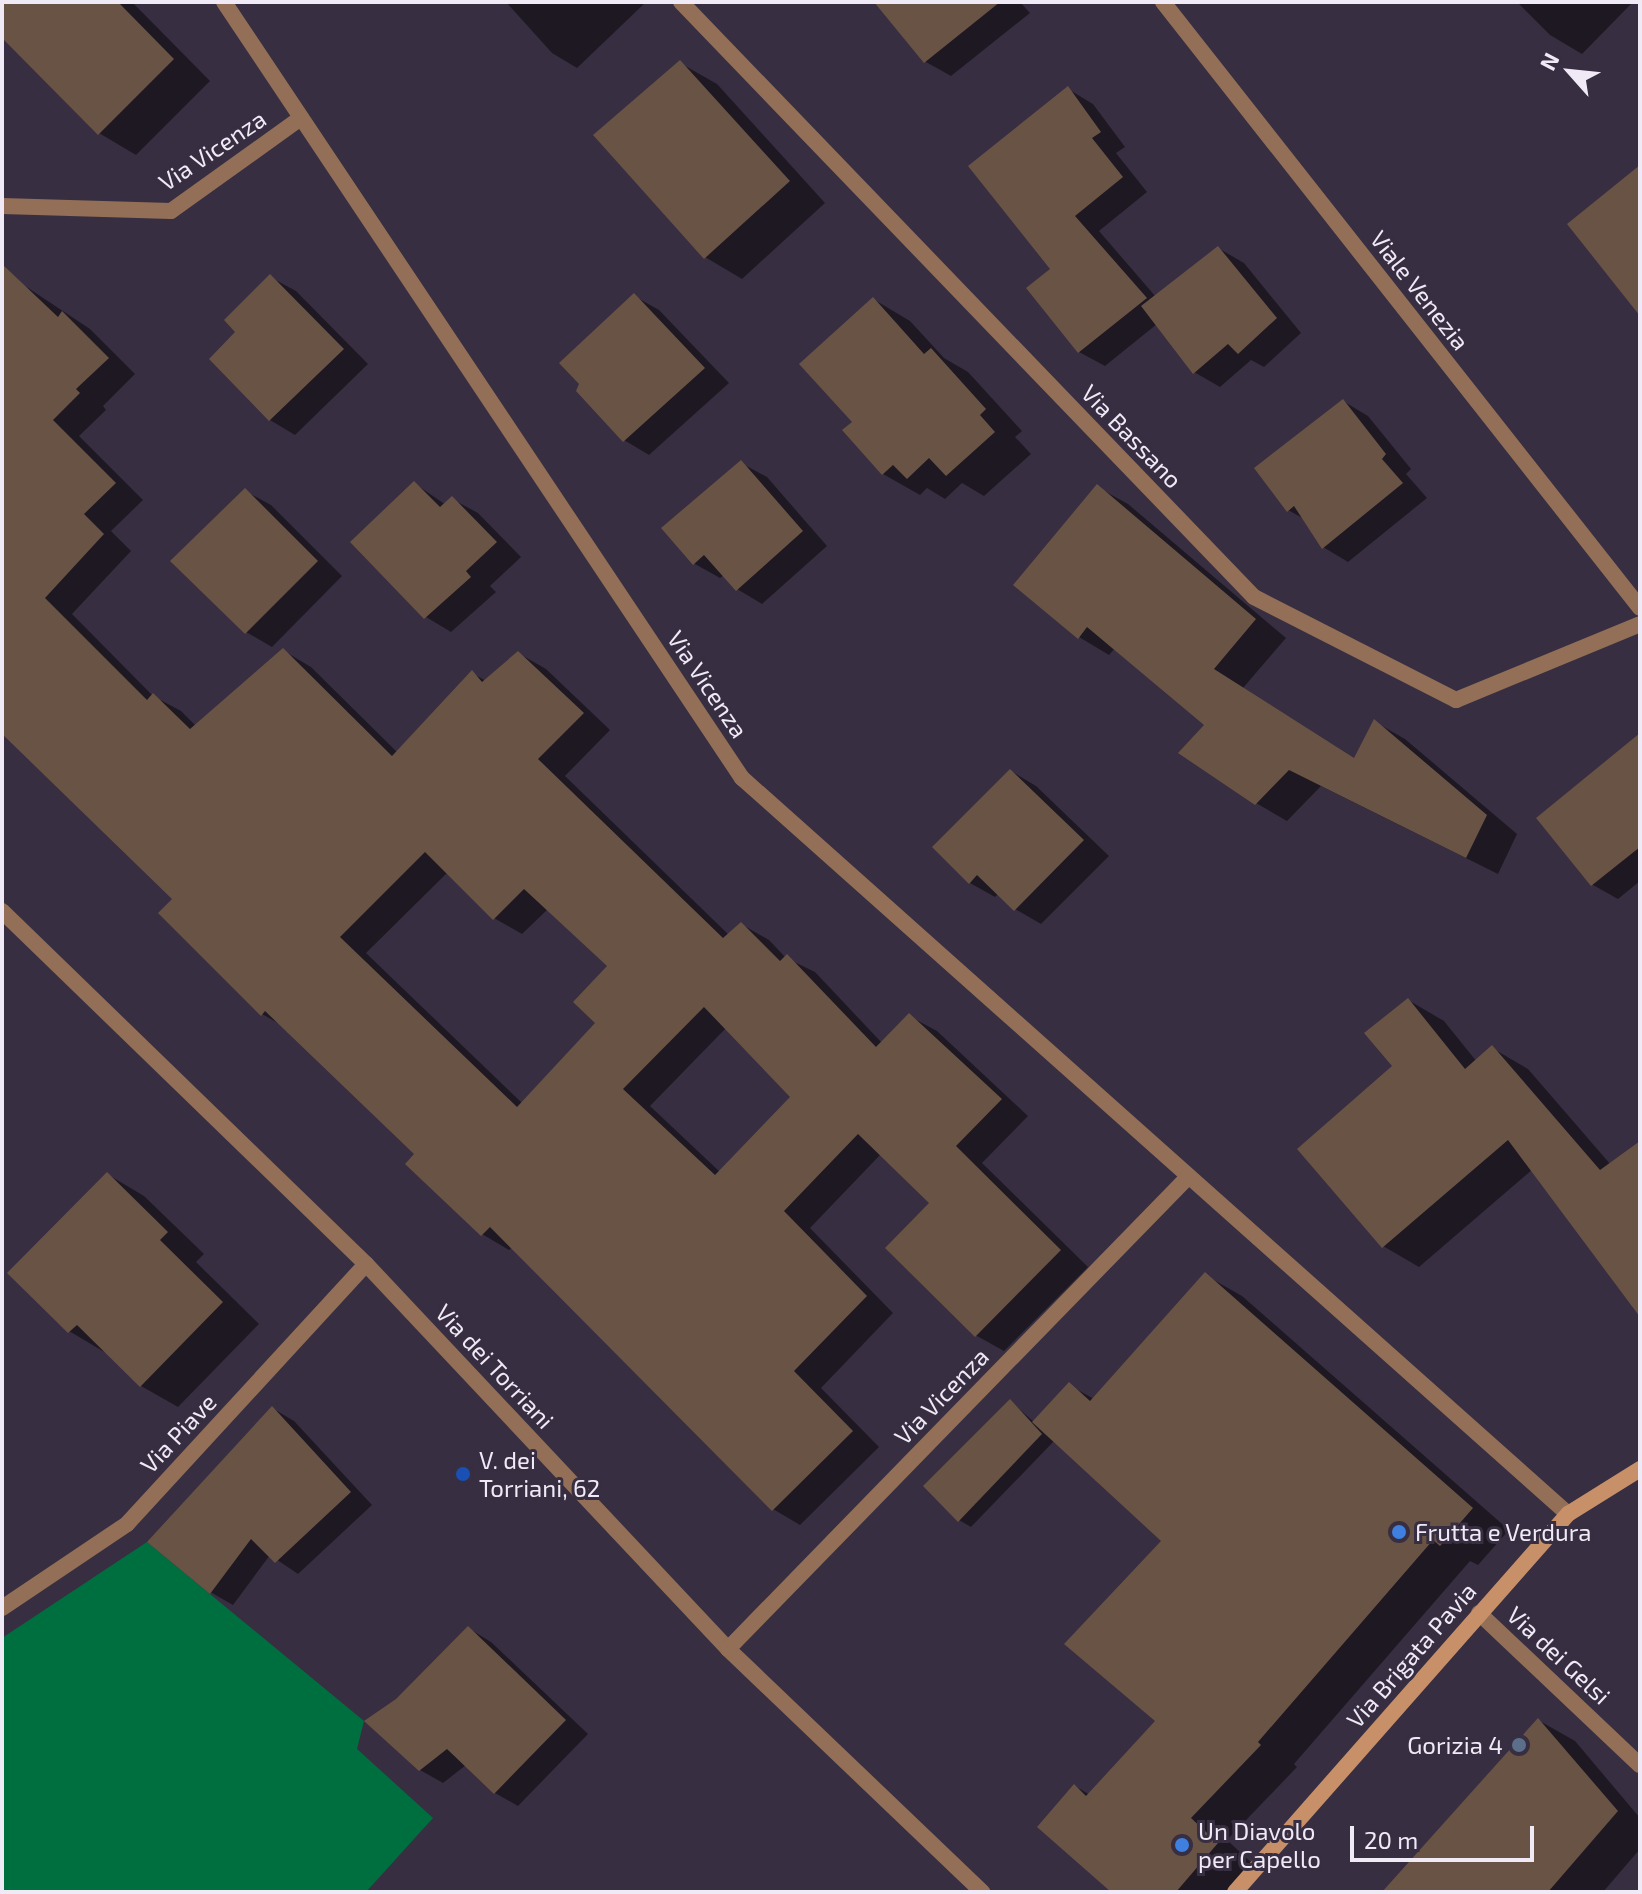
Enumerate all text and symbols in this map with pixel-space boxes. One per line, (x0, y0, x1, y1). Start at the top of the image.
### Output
north arrow (1530, 32, 1610, 112)
text: N (1533, 48, 1564, 74)
street label: Via Vicenza (153, 104, 271, 196)
street label: Viale Venezia (1364, 224, 1476, 356)
street label: Via Bassano (1076, 378, 1188, 494)
street label: Via Vicenza (662, 625, 754, 743)
street label: Via dei Torriani (430, 1298, 560, 1434)
street label: Via Vicenza (888, 1342, 994, 1450)
street label: Via Piave (134, 1387, 222, 1479)
place label: V. dei Torriani, 62 (479, 1446, 600, 1502)
marker: V. dei Torriani, 62 (454, 1465, 472, 1483)
place label: Frutta e Verdura (1415, 1518, 1592, 1546)
marker: Frutta e Verdura (1390, 1523, 1408, 1541)
street label: Via Brigata Pavia (1340, 1577, 1482, 1733)
street label: Via dei Gelsi (1502, 1600, 1616, 1710)
place label: Gorizia 4 (1407, 1731, 1503, 1759)
marker: Gorizia 4 (1510, 1736, 1528, 1754)
scale bar (1354, 1810, 1538, 1860)
place label: Un Diavolo per Capello (1198, 1817, 1321, 1873)
text: 20 m (1364, 1825, 1418, 1854)
marker: Un Diavolo per Capello (1173, 1836, 1191, 1854)

